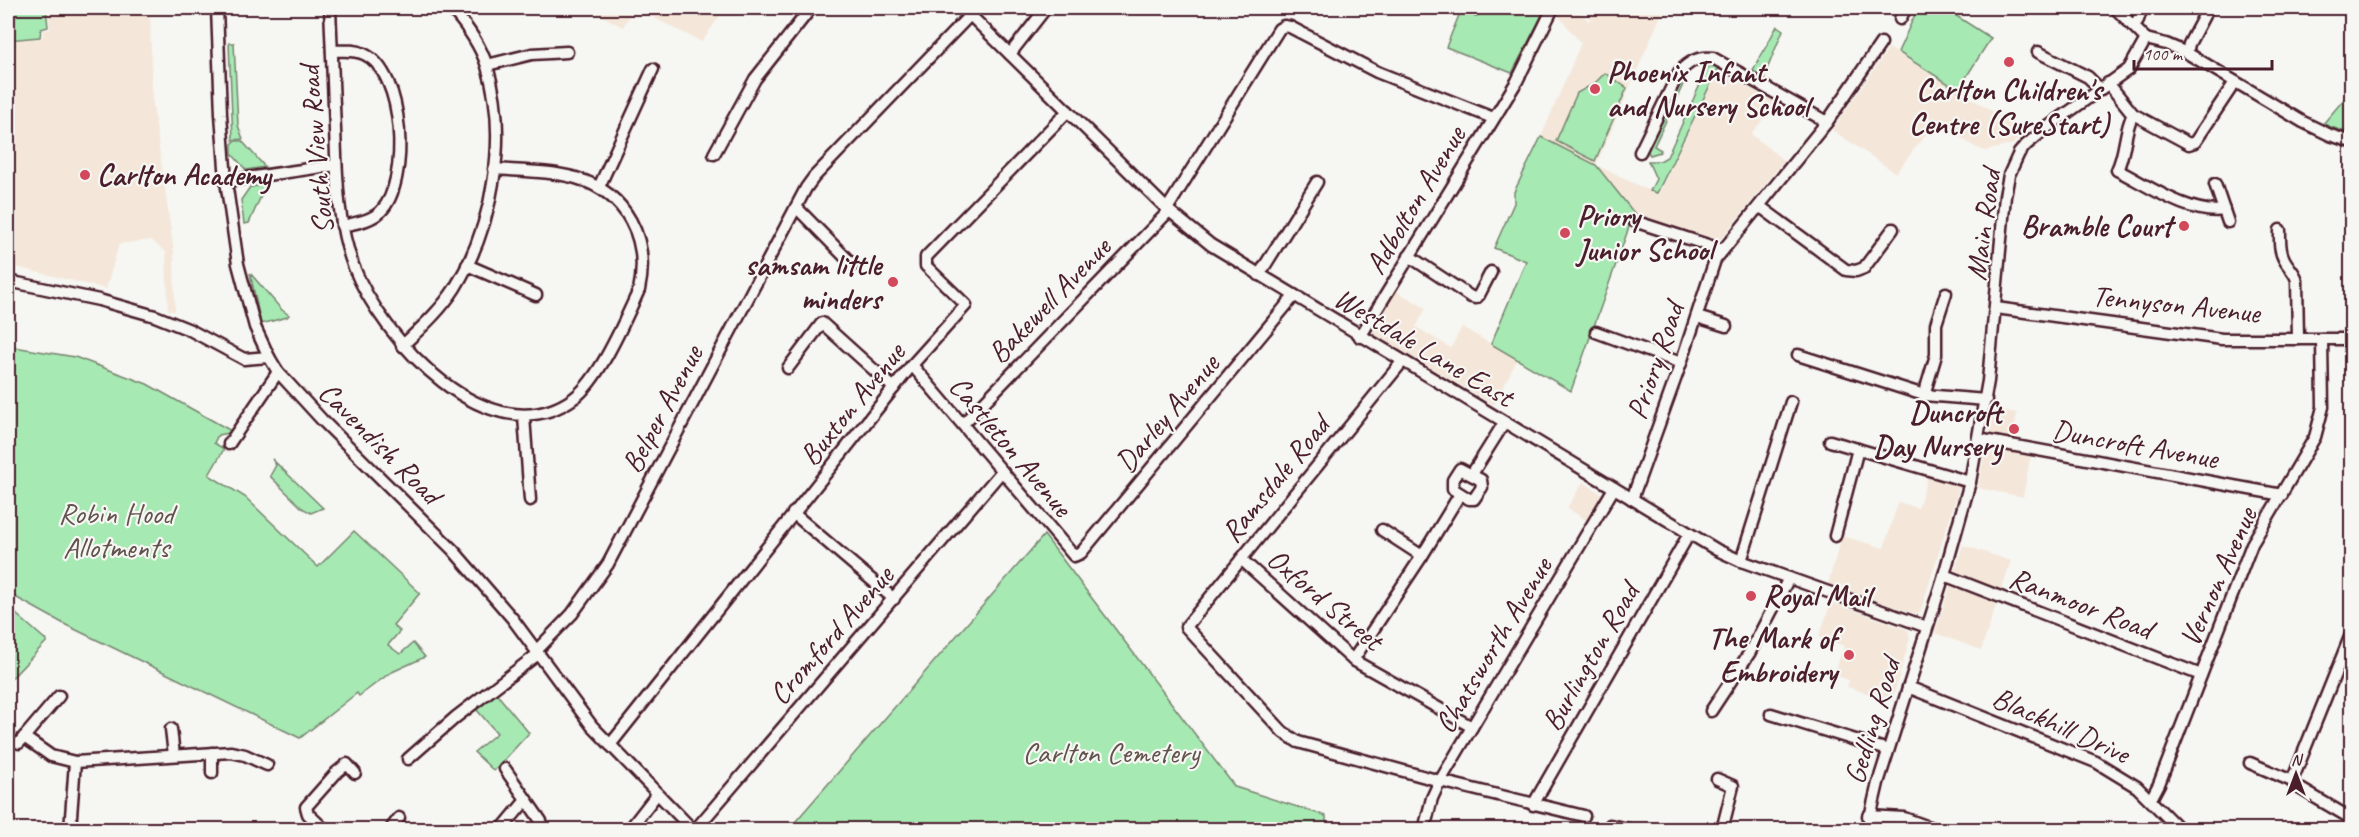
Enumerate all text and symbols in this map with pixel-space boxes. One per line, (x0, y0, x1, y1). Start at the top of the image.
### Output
scale bar (2134, 33, 2272, 71)
text: 100 m (2143, 43, 2184, 65)
place label: Phoenix Infant and Nursery School (1607, 53, 1815, 125)
marker: Carlton Children's Centre (SureStart) (2002, 55, 2016, 69)
street label: South View Road (289, 60, 342, 236)
place label: Carlton Children's Centre (SureStart) (1909, 71, 2111, 143)
marker: Phoenix Infant and Nursery School (1588, 82, 1602, 96)
street label: Adbolton Avenue (1356, 117, 1475, 281)
place label: Carlton Academy (97, 156, 273, 195)
street label: Main Road (1956, 163, 2010, 283)
marker: Carlton Academy (78, 168, 92, 182)
place label: Priory Junior School (1575, 197, 1719, 269)
place label: Bramble Court (2021, 207, 2177, 245)
marker: Bramble Court (2177, 219, 2191, 233)
marker: Priory Junior School (1558, 226, 1572, 240)
street label: Bakewell Avenue (979, 227, 1120, 371)
place label: samsam little minders (745, 246, 884, 318)
marker: samsam little minders (886, 275, 900, 289)
street label: Tennyson Avenue (2090, 276, 2264, 332)
street label: Westdale Lane East (1327, 279, 1523, 417)
street label: Priory Road (1617, 294, 1694, 424)
street label: Buxton Avenue (791, 333, 915, 473)
street label: Belper Avenue (613, 337, 712, 479)
street label: Darley Avenue (1107, 344, 1229, 480)
street label: Castleton Avenue (941, 368, 1082, 526)
street label: Cavendish Road (310, 373, 452, 515)
place label: Duncroft Day Nursery (1873, 393, 2006, 466)
street label: Ramsdale Road (1212, 405, 1340, 550)
street label: Duncroft Avenue (2049, 411, 2223, 478)
marker: Duncroft Day Nursery (2007, 422, 2021, 436)
park label: Robin Hood Allotments (58, 494, 178, 566)
street label: Vernon Avenue (2171, 500, 2266, 652)
street label: Oxford Street (1259, 539, 1393, 661)
street label: Chatsworth Avenue (1426, 548, 1562, 740)
street label: Cromford Avenue (760, 556, 903, 712)
street label: Ranmoor Road (2004, 558, 2162, 649)
street label: Burlington Road (1533, 573, 1650, 737)
place label: Royal Mail (1763, 577, 1876, 615)
marker: Royal Mail (1744, 589, 1758, 603)
place label: The Mark of Embroidery (1708, 619, 1844, 691)
marker: The Mark of Embroidery (1842, 648, 1856, 662)
street label: Gedling Road (1835, 649, 1910, 788)
street label: Blackhill Drive (1986, 678, 2138, 773)
park label: Carlton Cemetery (1022, 733, 1201, 771)
north arrow (2266, 744, 2326, 804)
text: N (2291, 750, 2304, 770)

